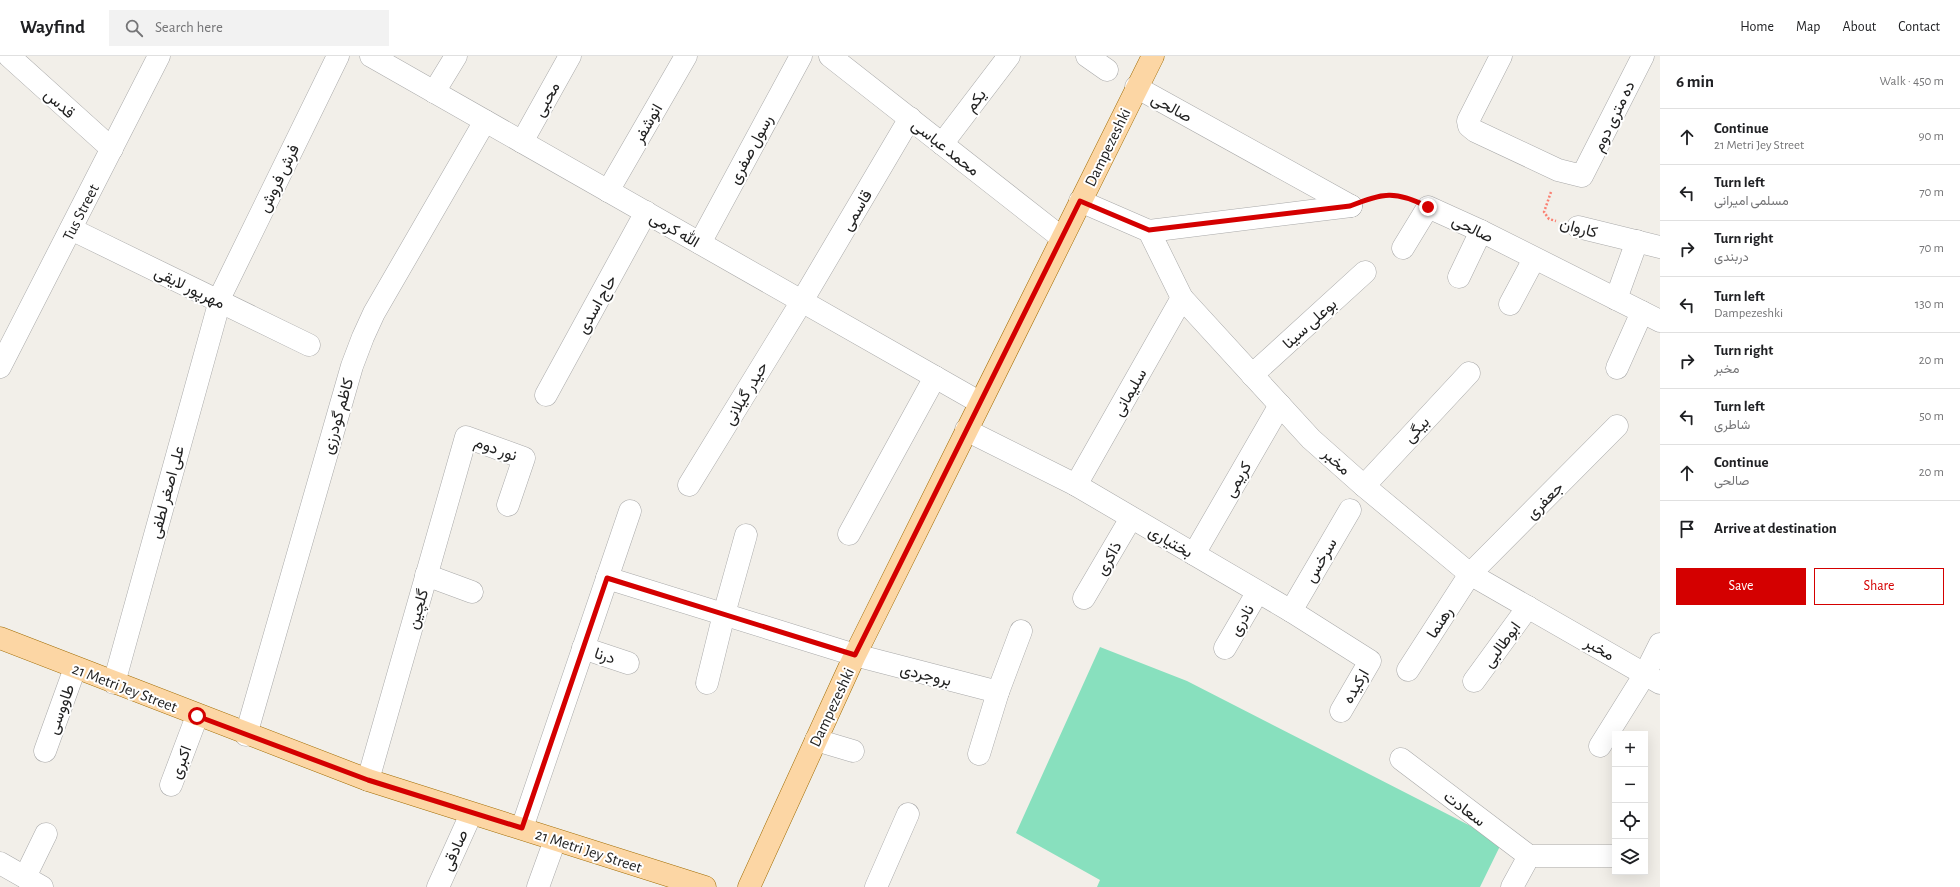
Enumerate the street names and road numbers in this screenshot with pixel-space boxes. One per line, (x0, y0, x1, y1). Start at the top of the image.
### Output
street label: محبی (531, 79, 565, 120)
street label: ده متری دوم (1590, 79, 1640, 155)
street label: قدس (40, 86, 78, 123)
street label: یکم (962, 86, 991, 116)
street label: صالحی (1148, 90, 1194, 127)
street label: انوشفر (630, 101, 667, 148)
street label: Dampezeshki (1082, 106, 1134, 189)
street label: رسول صفری (726, 112, 777, 188)
street label: محمد عباسی (907, 117, 982, 181)
street label: فرش فروش (256, 142, 304, 216)
street label: Tus Street (60, 182, 102, 243)
street label: قاسمی (839, 188, 877, 234)
street label: الله کرمی (646, 208, 703, 252)
street label: صالحی (1449, 212, 1496, 247)
street label: کاروان (1558, 215, 1599, 243)
street label: مهرپور لایقی (151, 264, 227, 314)
street label: حاج اسدی (574, 272, 622, 338)
street label: بوعلی سینا (1280, 296, 1341, 353)
street label: حیدر گیلانی (721, 359, 773, 429)
street label: سلیمانی (1110, 366, 1151, 420)
street label: کاظم گودرزی (319, 376, 358, 457)
street label: بیگی (1401, 414, 1434, 447)
street label: نور دوم (472, 434, 519, 466)
street label: علی‌ اصغر لطفی (147, 444, 189, 541)
street label: مخبر (1317, 445, 1353, 480)
street label: کریمی (1221, 459, 1256, 501)
street label: جعفری (1523, 479, 1568, 524)
street label: بختیاری (1145, 523, 1195, 563)
street label: سرخس (1302, 536, 1342, 586)
street label: ذاکری (1093, 539, 1127, 579)
street label: گلچین (405, 587, 434, 632)
street label: نادری (1227, 602, 1259, 640)
street label: رهنما (1424, 604, 1458, 642)
street label: ابوطالبی (1480, 619, 1525, 672)
street label: مخبر (1580, 634, 1617, 665)
street label: درنا (592, 645, 617, 669)
street label: 21 Metri Jey Street (70, 661, 179, 716)
street label: بروجردی (898, 661, 953, 691)
street label: Dampezeshki (807, 666, 857, 749)
street label: ارکیده (1340, 667, 1374, 707)
street label: طاووسی (45, 682, 79, 737)
street label: اکبری (167, 744, 196, 782)
street label: سعادت (1441, 788, 1488, 830)
street label: 21 Metri Jey Street (533, 826, 644, 877)
street label: صادقی (439, 828, 473, 874)

